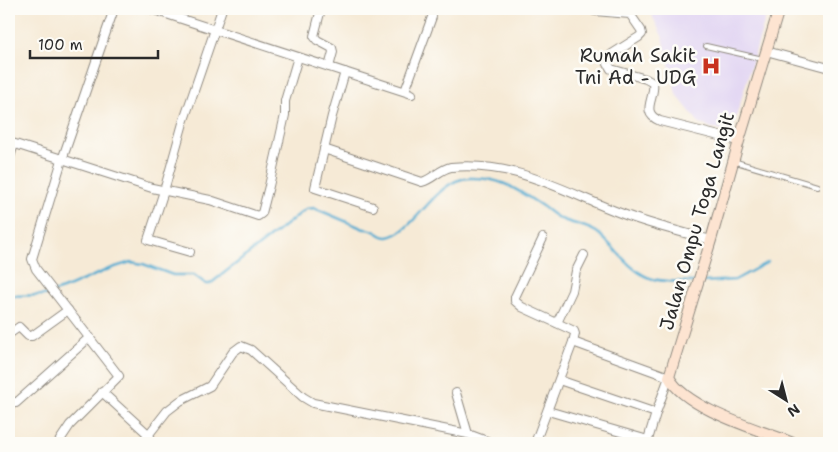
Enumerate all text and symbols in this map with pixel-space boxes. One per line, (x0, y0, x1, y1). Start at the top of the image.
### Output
scale bar (30, 28, 158, 60)
text: 100 m (38, 35, 83, 55)
place label: Rumah Sakit Tni Ad - UDG (575, 43, 696, 90)
hospital icon: Rumah Sakit Tni Ad - UDG (700, 55, 722, 77)
street label: Jalan Ompu Toga Langit (654, 109, 740, 333)
north arrow (760, 374, 810, 424)
text: N (784, 400, 803, 421)

